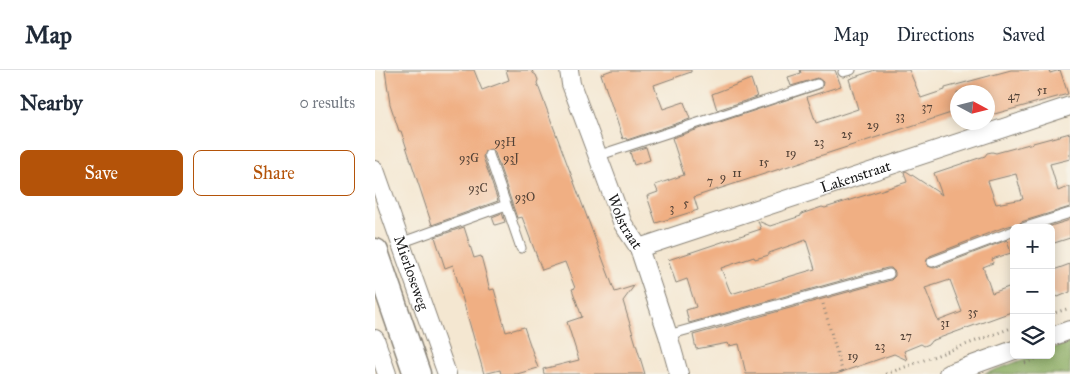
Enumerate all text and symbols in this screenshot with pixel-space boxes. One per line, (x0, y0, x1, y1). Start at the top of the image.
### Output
text: Map (25, 20, 72, 50)
text: Map (833, 24, 869, 46)
text: Directions (897, 24, 974, 46)
text: Saved (1002, 24, 1045, 46)
house number: 51 (1037, 83, 1047, 97)
north arrow (950, 85, 995, 130)
house number: 47 (1008, 89, 1020, 103)
text: Nearby (20, 90, 83, 116)
text: 0 results (300, 93, 355, 112)
house number: 37 (921, 100, 933, 114)
house number: 33 (895, 109, 905, 123)
house number: 29 (867, 118, 879, 132)
house number: 25 (841, 127, 853, 141)
house number: 93H (494, 135, 516, 149)
house number: 23 (814, 135, 825, 149)
house number: 19 (785, 146, 797, 160)
button: Save (20, 150, 183, 196)
button: Share (193, 150, 355, 196)
house number: 93G (459, 151, 479, 165)
house number: 93J (503, 151, 519, 166)
house number: 15 (759, 155, 770, 169)
street label: Lakenstraat (818, 156, 894, 197)
house number: 11 (732, 166, 742, 180)
house number: 9 (720, 170, 726, 184)
house number: 7 (707, 174, 713, 188)
house number: 93C (468, 181, 488, 195)
house number: 93O (515, 190, 535, 204)
street label: Wolstraat (604, 191, 647, 253)
house number: 5 (683, 196, 689, 210)
house number: 3 (670, 201, 675, 215)
map controls (1010, 224, 1055, 359)
button: + (1010, 224, 1055, 269)
street label: Mierloseweg (390, 233, 433, 313)
button: − (1010, 269, 1055, 314)
house number: 35 (968, 305, 979, 319)
button: layers (1010, 314, 1055, 359)
house number: 31 (940, 316, 950, 330)
house number: 27 (900, 329, 912, 343)
house number: 23 (875, 339, 886, 353)
house number: 19 (847, 349, 859, 363)

